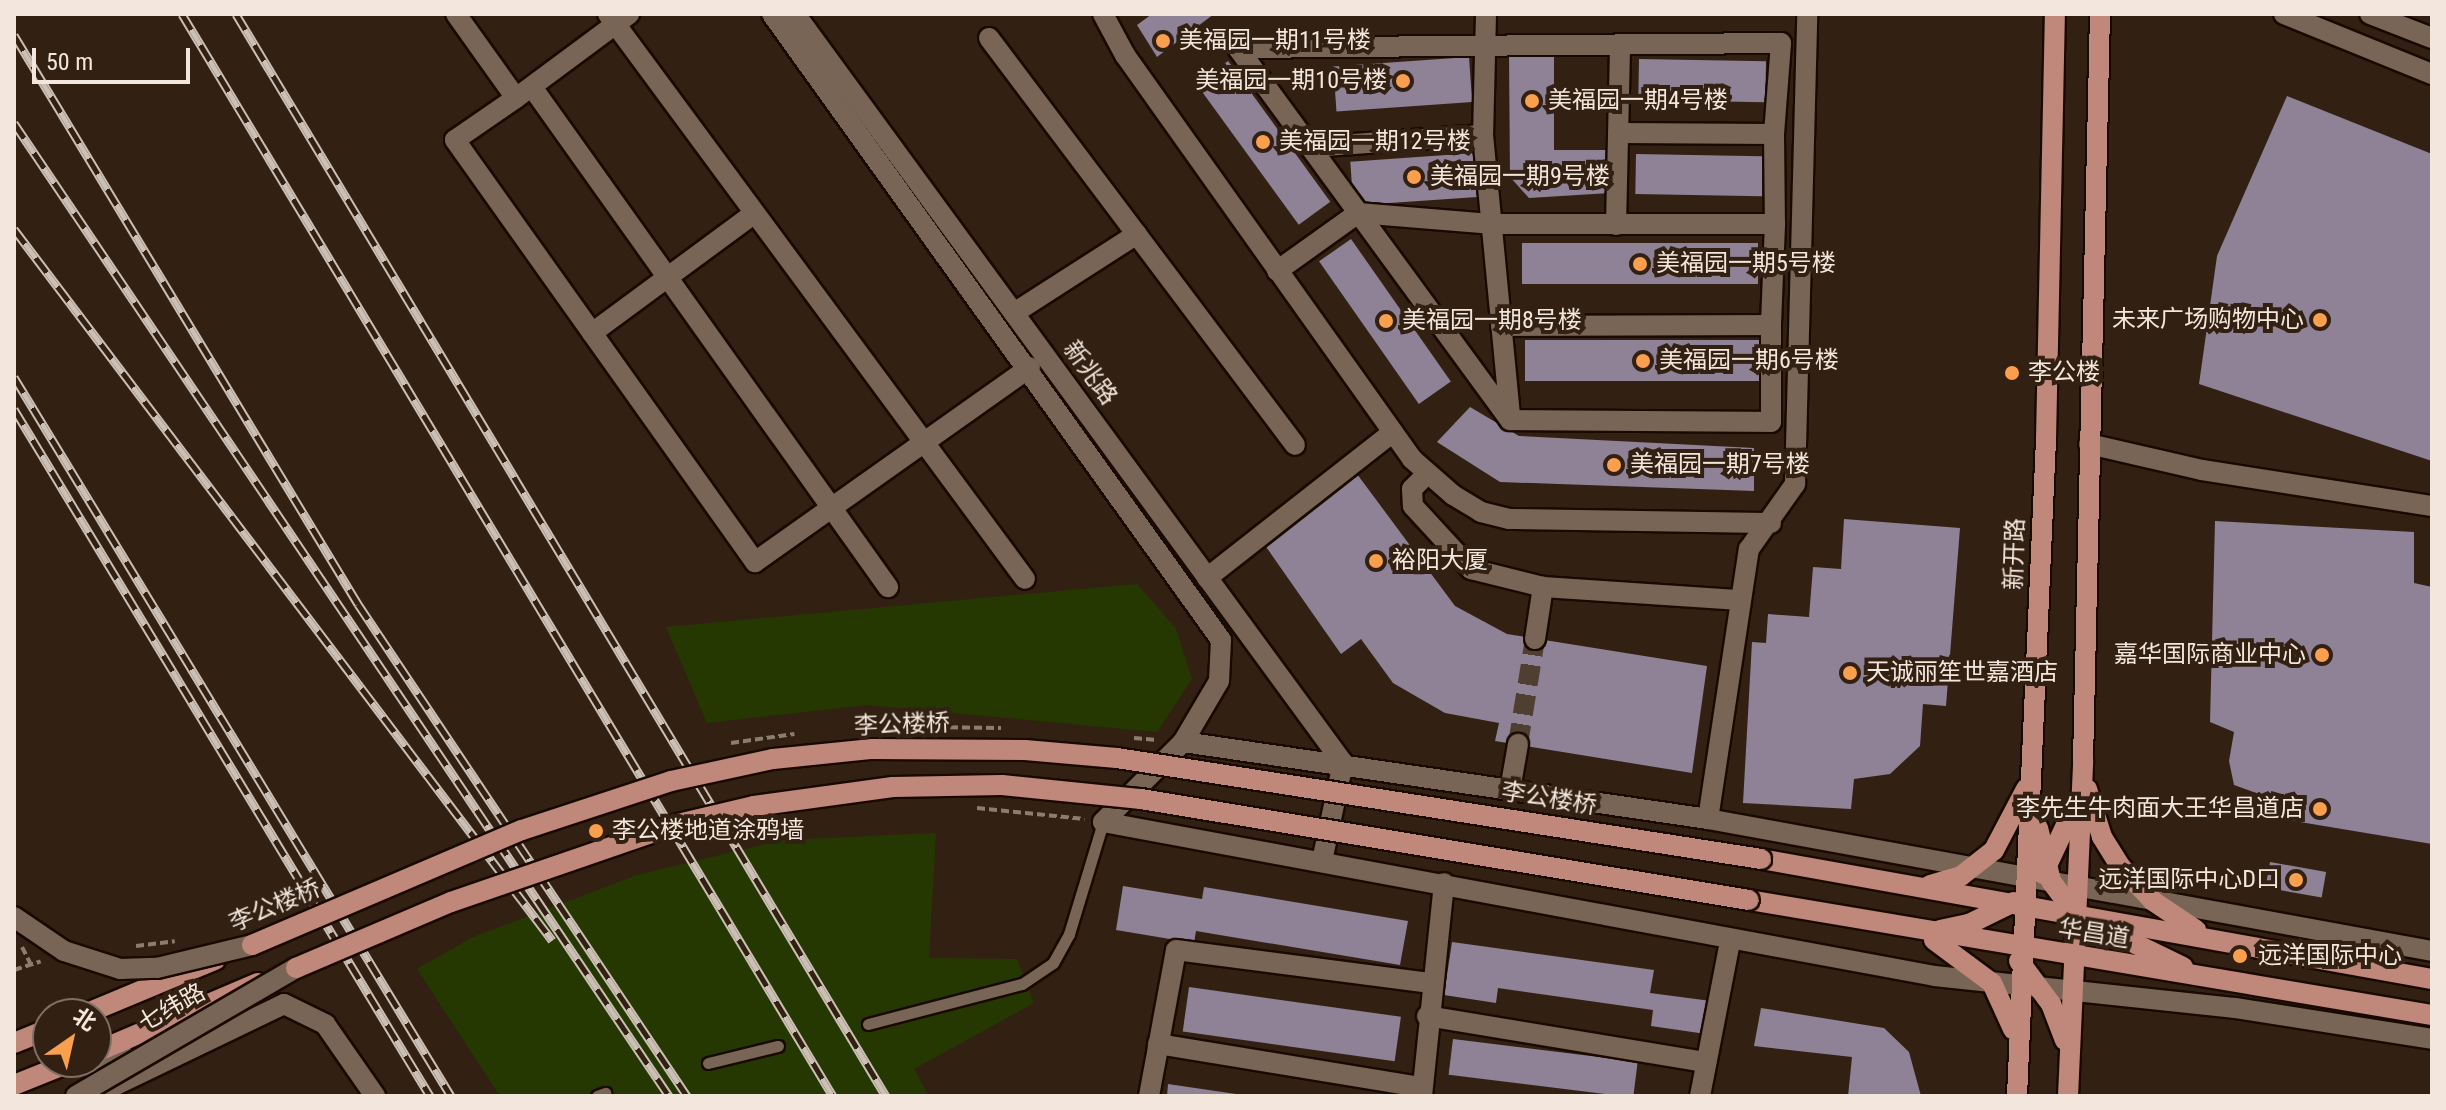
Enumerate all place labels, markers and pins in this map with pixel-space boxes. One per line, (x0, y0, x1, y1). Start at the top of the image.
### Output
place label: 美福园一期11号楼 (1179, 27, 1371, 55)
marker: 美福园一期11号楼 (1154, 32, 1172, 50)
place label: 美福园一期10号楼 (1195, 67, 1387, 95)
marker: 美福园一期10号楼 (1394, 72, 1412, 90)
place label: 美福园一期4号楼 (1548, 87, 1728, 115)
marker: 美福园一期4号楼 (1523, 92, 1541, 110)
place label: 美福园一期12号楼 (1279, 128, 1471, 156)
marker: 美福园一期12号楼 (1254, 133, 1272, 151)
place label: 美福园一期9号楼 (1430, 163, 1610, 191)
marker: 美福园一期9号楼 (1405, 168, 1423, 186)
place label: 美福园一期5号楼 (1656, 250, 1836, 278)
marker: 美福园一期5号楼 (1631, 255, 1649, 273)
place label: 未来广场购物中心 (2112, 306, 2304, 334)
place label: 美福园一期8号楼 (1402, 307, 1582, 335)
marker: 未来广场购物中心 (2311, 311, 2329, 329)
marker: 美福园一期8号楼 (1377, 312, 1395, 330)
place label: 美福园一期6号楼 (1659, 347, 1839, 375)
marker: 美福园一期6号楼 (1634, 352, 1652, 370)
place label: 李公楼 (2028, 359, 2100, 387)
marker: 李公楼 (2003, 364, 2021, 382)
place label: 美福园一期7号楼 (1630, 451, 1810, 479)
marker: 美福园一期7号楼 (1605, 456, 1623, 474)
place label: 裕阳大厦 (1392, 547, 1488, 575)
marker: 裕阳大厦 (1367, 552, 1385, 570)
place label: 嘉华国际商业中心 (2114, 641, 2306, 669)
marker: 嘉华国际商业中心 (2313, 646, 2331, 664)
place label: 天诚丽笙世嘉酒店 (1866, 659, 2058, 687)
marker: 天诚丽笙世嘉酒店 (1841, 664, 1859, 682)
place label: 李先生牛肉面大王华昌道店 (2016, 795, 2304, 823)
marker: 李先生牛肉面大王华昌道店 (2311, 800, 2329, 818)
place label: 李公楼地道涂鸦墙 (612, 817, 804, 845)
marker: 李公楼地道涂鸦墙 (587, 822, 605, 840)
place label: 远洋国际中心D口 (2098, 866, 2280, 894)
marker: 远洋国际中心D口 (2287, 871, 2305, 889)
place label: 远洋国际中心 (2258, 942, 2402, 970)
marker: 远洋国际中心 (2229, 945, 2251, 967)

